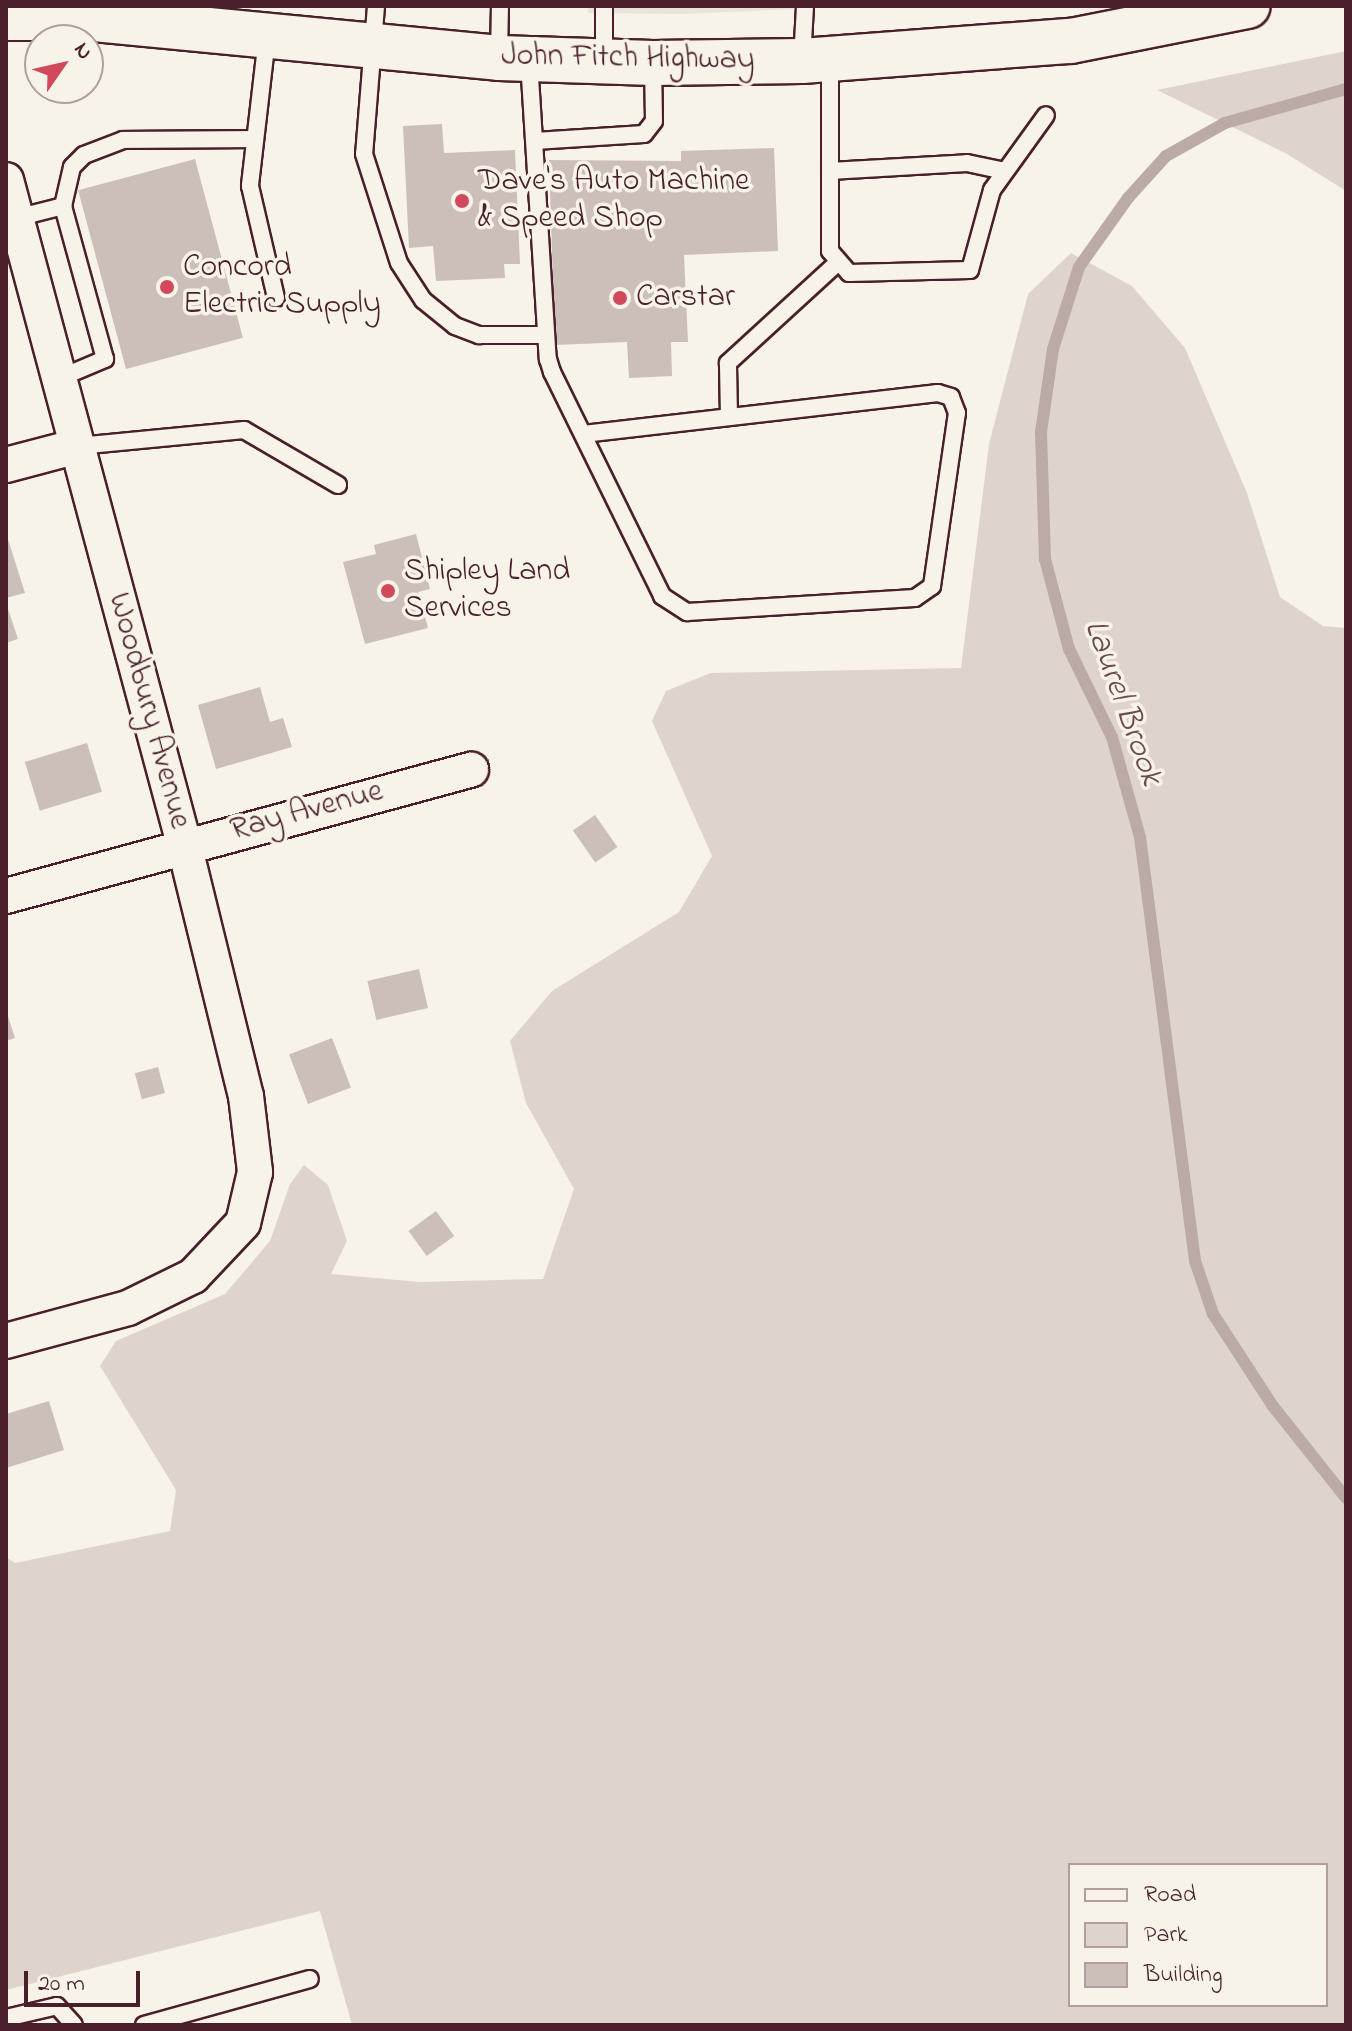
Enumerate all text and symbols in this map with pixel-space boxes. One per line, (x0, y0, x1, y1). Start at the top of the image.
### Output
north arrow (24, 24, 104, 104)
text: N (65, 37, 100, 67)
street label: John Fitch Highway (501, 38, 755, 80)
place label: Dave's Auto Machine & Speed Shop (478, 164, 749, 239)
marker: Dave's Auto Machine & Speed Shop (453, 192, 471, 210)
place label: Concord Electric Supply (183, 250, 381, 325)
marker: Concord Electric Supply (158, 278, 176, 296)
place label: Carstar (636, 279, 735, 317)
marker: Carstar (611, 289, 629, 307)
place label: Shipley Land Services (404, 554, 570, 629)
marker: Shipley Land Services (379, 582, 397, 600)
street label: Woodbury Avenue (98, 589, 198, 833)
water label: Laurel Brook (1073, 615, 1171, 791)
street label: Ray Avenue (226, 773, 388, 851)
legend (1068, 1863, 1328, 2007)
text: Road (1144, 1878, 1196, 1913)
text: Park (1144, 1918, 1187, 1953)
scale bar (28, 1955, 144, 2005)
text: Building (1144, 1958, 1223, 1993)
text: 20 m (38, 1967, 85, 2002)

